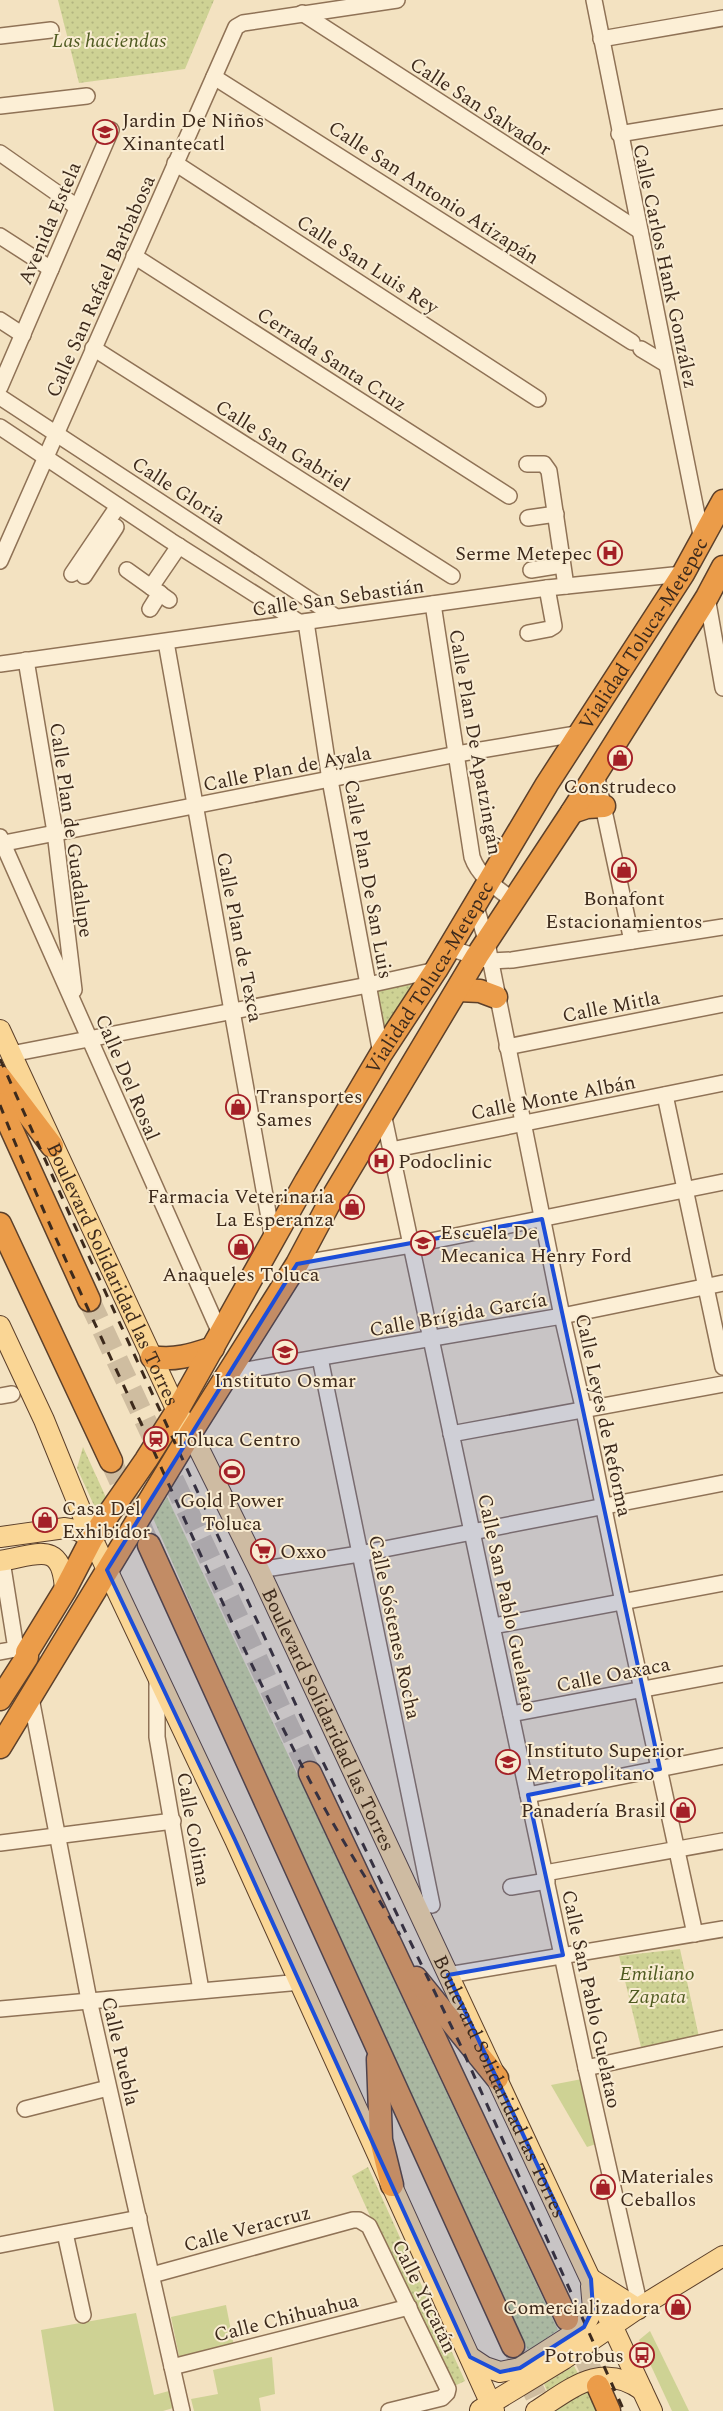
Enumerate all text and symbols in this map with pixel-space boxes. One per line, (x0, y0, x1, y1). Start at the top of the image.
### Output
park label: Las haciendas (52, 26, 166, 56)
street label: Calle San Salvador (404, 50, 557, 164)
place label: Jardin De Niños Xinantecatl (122, 106, 265, 159)
street label: Calle San Antonio Atizapán (322, 113, 545, 272)
school or university icon: Jardin De Niños Xinantecatl (92, 119, 118, 145)
street label: Calle Carlos Hank González (624, 141, 706, 391)
street label: Avenida Estela (10, 157, 89, 290)
street label: Calle San Rafael Barbabosa (38, 170, 164, 402)
street label: Calle San Luis Rey (290, 208, 446, 323)
street label: Cerrada Santa Cruz (250, 300, 412, 420)
street label: Calle San Gabriel (209, 392, 356, 499)
street label: Calle Gloria (126, 449, 232, 533)
street label: Vialidad Toluca-Metepec (572, 532, 716, 736)
place label: Serme Metepec (455, 539, 592, 569)
hospital icon: Serme Metepec (597, 540, 623, 566)
street label: Calle San Sebastián (250, 571, 426, 625)
street label: Calle Plan De Apatzingán (440, 627, 510, 857)
street label: Calle Plan de Guadalupe (41, 721, 101, 940)
street label: Calle Plan de Ayala (201, 738, 374, 800)
shop icon: Construdeco (607, 745, 633, 771)
place label: Construdeco (563, 772, 677, 802)
street label: Calle Plan De San Luis (336, 777, 400, 981)
street label: Calle Plan de Texca (208, 850, 270, 1025)
shop icon: Bonafont Estacionamientos (611, 857, 637, 883)
street label: Vialidad Toluca-Metepec (358, 875, 502, 1080)
place label: Bonafont Estacionamientos (545, 884, 703, 937)
street label: Calle Mitla (560, 983, 663, 1031)
street label: Calle Del Rosal (87, 1009, 167, 1145)
street label: Calle Monte Albán (468, 1067, 638, 1129)
place label: Transportes Sames (256, 1082, 363, 1135)
shop icon: Transportes Sames (225, 1094, 251, 1120)
street label: Boulevard Solidaridad las Torres (38, 1138, 187, 1411)
place label: Podoclinic (398, 1147, 492, 1177)
hospital icon: Podoclinic (368, 1148, 394, 1174)
place label: Farmacia Veterinaria La Esperanza (147, 1182, 334, 1235)
shop icon: Farmacia Veterinaria La Esperanza (339, 1194, 365, 1220)
place label: Escuela De Mecanica Henry Ford (440, 1218, 632, 1271)
school or university icon: Escuela De Mecanica Henry Ford (410, 1230, 436, 1256)
shop icon: Anaqueles Toluca (228, 1234, 254, 1260)
place label: Anaqueles Toluca (162, 1260, 320, 1290)
street label: Calle Brígida García (367, 1285, 550, 1345)
street label: Calle Leyes de Reforma (567, 1311, 639, 1520)
school or university icon: Instituto Osmar (272, 1339, 298, 1365)
place label: Instituto Osmar (214, 1366, 356, 1396)
place label: Toluca Centro (174, 1425, 301, 1455)
station icon: Toluca Centro (143, 1426, 169, 1452)
sports icon: Gold Power Toluca (219, 1459, 245, 1485)
place label: Gold Power Toluca (180, 1486, 284, 1539)
street label: Calle San Pablo Guelatao (469, 1491, 545, 1715)
place label: Casa Del Exhibidor (62, 1494, 150, 1547)
shop icon: Casa Del Exhibidor (32, 1507, 58, 1533)
street label: Calle Sóstenes Rocha (360, 1532, 428, 1722)
place label: Oxxo (280, 1537, 327, 1567)
supermarket icon: Oxxo (250, 1538, 276, 1564)
street label: Boulevard Solidaridad las Torres (253, 1583, 402, 1857)
street label: Calle Oaxaca (554, 1649, 673, 1701)
place label: Instituto Superior Metropolitano (526, 1736, 684, 1789)
school or university icon: Instituto Superior Metropolitano (495, 1749, 521, 1775)
street label: Calle Colima (168, 1770, 218, 1889)
place label: Panadería Brasil (521, 1796, 666, 1826)
shop icon: Panadería Brasil (670, 1797, 696, 1823)
street label: Calle San Pablo Guelatao (553, 1887, 629, 2111)
street label: Boulevard Solidaridad las Torres (425, 1950, 574, 2223)
park label: Emiliano Zapata (619, 1959, 695, 2012)
street label: Calle Puebla (93, 1994, 147, 2109)
place label: Materiales Ceballos (620, 2162, 714, 2215)
shop icon: Materiales Ceballos (590, 2174, 616, 2200)
street label: Calle Veracruz (180, 2198, 314, 2260)
street label: Calle Yucatán (384, 2235, 465, 2358)
street label: Calle Chihuahua (211, 2285, 362, 2350)
place label: Comercializadora (503, 2293, 660, 2323)
shop icon: Comercializadora (665, 2294, 691, 2320)
place label: Potrobus (544, 2341, 624, 2371)
bus stop icon: Potrobus (629, 2342, 655, 2368)

